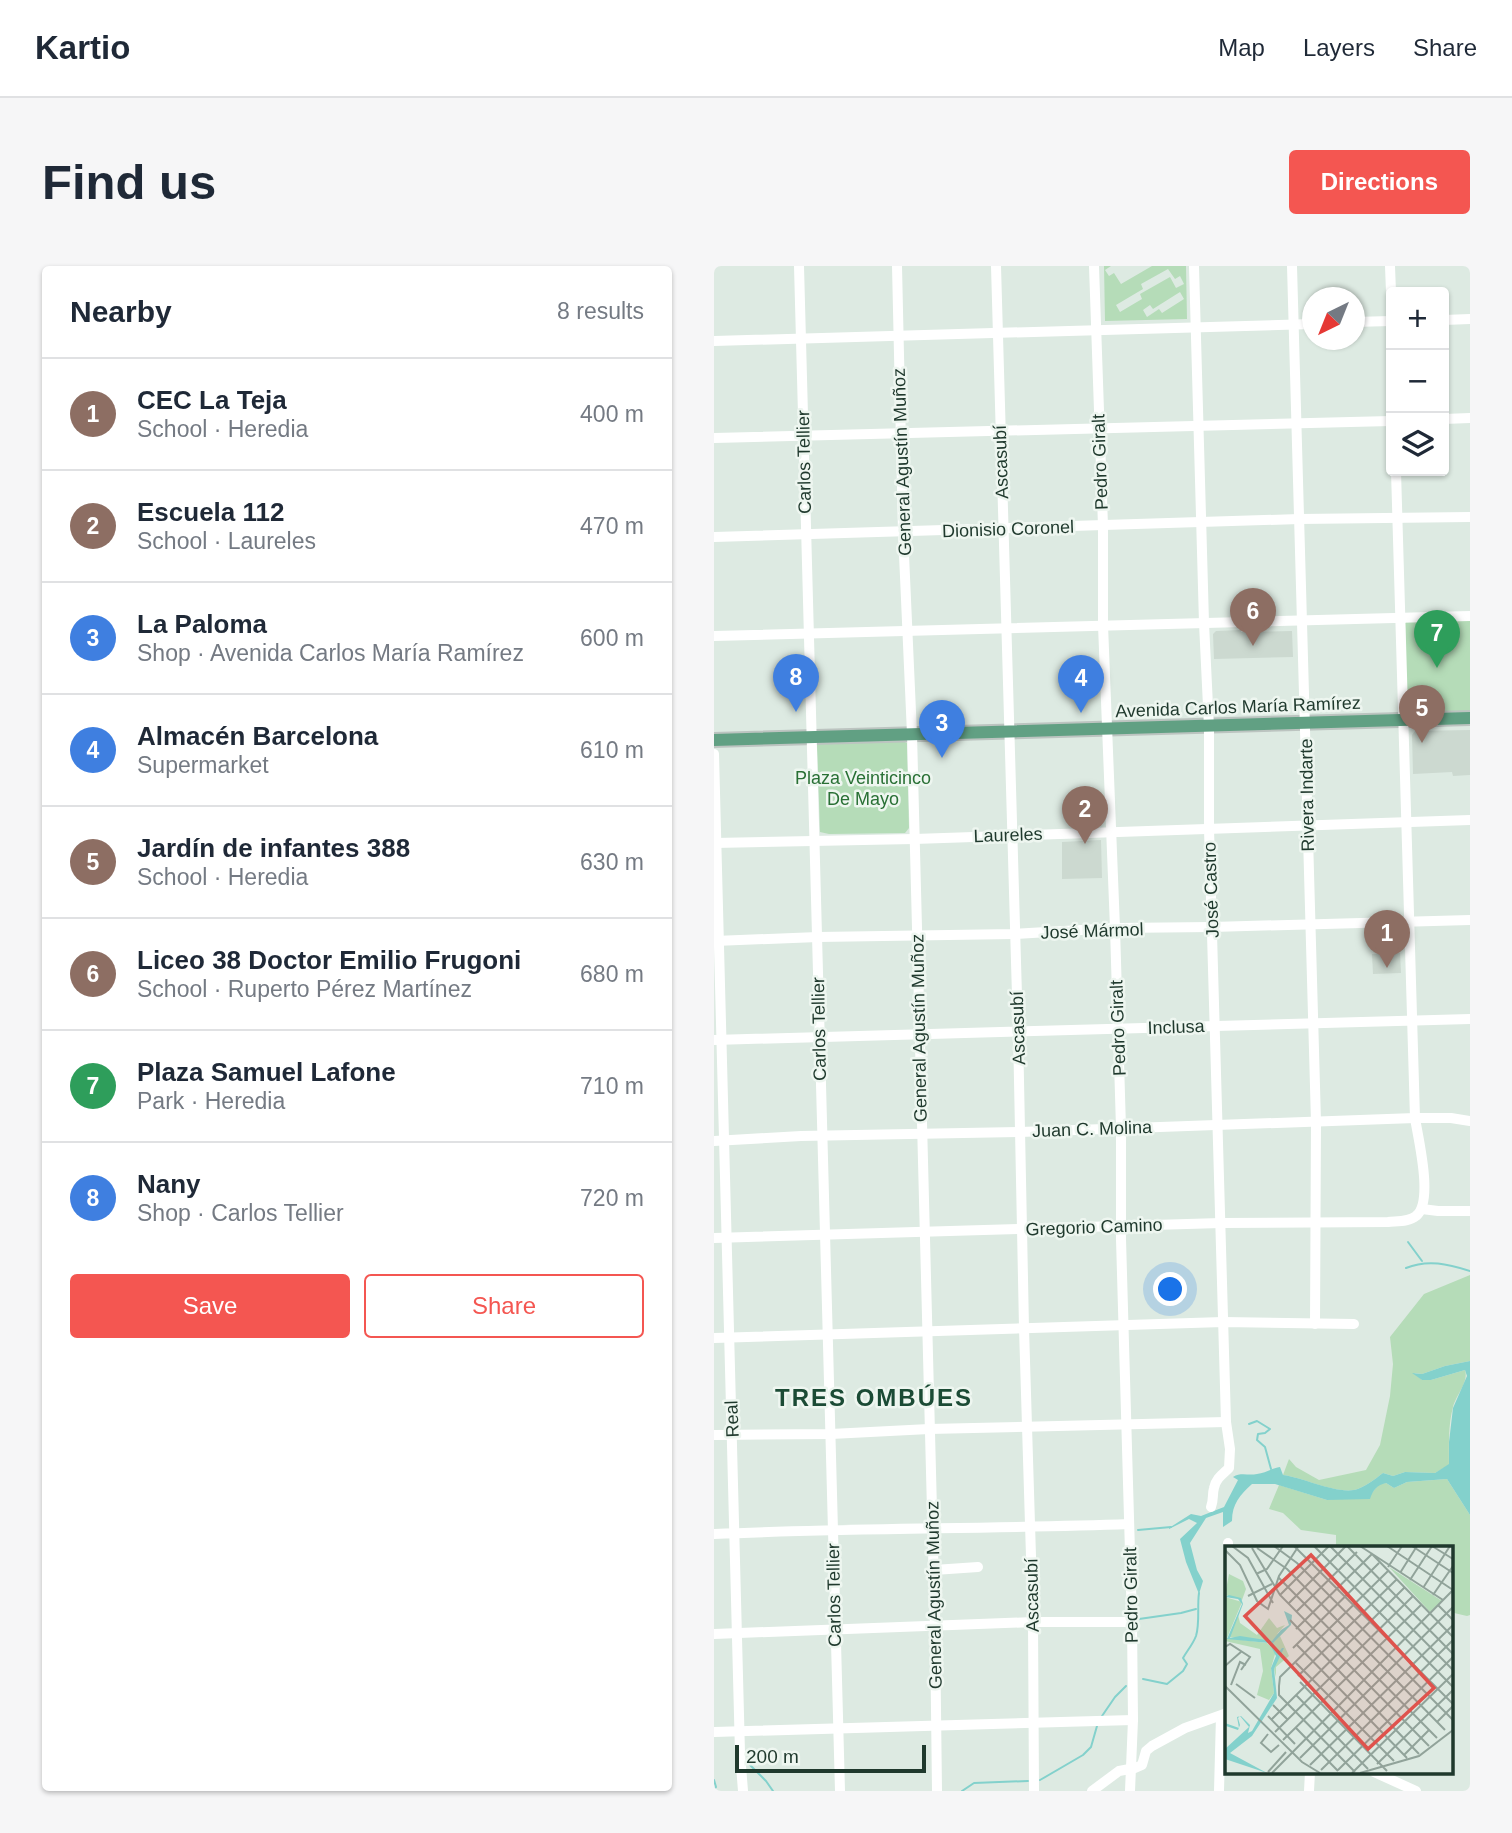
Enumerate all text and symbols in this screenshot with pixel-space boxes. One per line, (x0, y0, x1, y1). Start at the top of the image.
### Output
text: Kartio (35, 29, 130, 66)
text: Map (1218, 34, 1265, 61)
text: Layers (1303, 34, 1375, 61)
text: Share (1413, 34, 1477, 61)
button: Directions (1289, 150, 1470, 214)
text: Find us (42, 155, 216, 209)
north arrow (1302, 287, 1365, 350)
map controls (1386, 287, 1449, 476)
button: + (1386, 287, 1449, 350)
text: Nearby (70, 295, 172, 328)
text: 8 results (557, 298, 644, 324)
button: − (1386, 350, 1449, 413)
street label: General Agustín Muñoz (889, 368, 915, 556)
text: CEC La Teja (137, 385, 287, 415)
text: 1 (87, 401, 99, 427)
text: 400 m (580, 401, 644, 427)
street label: Carlos Tellier (793, 410, 815, 514)
button: layers (1386, 413, 1449, 476)
street label: Pedro Giralt (1088, 414, 1112, 510)
text: School · Heredia (137, 416, 308, 442)
street label: Ascasubí (990, 425, 1012, 499)
text: Escuela 112 (137, 497, 284, 527)
text: 2 (87, 513, 99, 539)
text: 470 m (580, 513, 644, 539)
street label: Dionisio Coronel (942, 517, 1074, 541)
text: School · Laureles (137, 528, 316, 554)
pin: 6 (1230, 588, 1276, 646)
text: La Paloma (137, 609, 267, 639)
pin: 7 (1414, 610, 1460, 668)
text: 3 (87, 625, 99, 651)
text: 600 m (580, 625, 644, 651)
text: Shop · Avenida Carlos María Ramírez (137, 640, 524, 666)
pin: 8 (773, 654, 819, 712)
pin: 4 (1058, 655, 1104, 713)
pin: 5 (1399, 685, 1445, 743)
street label: Avenida Carlos María Ramírez (1115, 693, 1361, 721)
pin: 3 (919, 700, 965, 758)
text: Almacén Barcelona (137, 721, 378, 751)
text: 4 (87, 737, 99, 763)
text: 610 m (580, 737, 644, 763)
street label: Rivera Indarte (1296, 738, 1318, 852)
text: Supermarket (137, 752, 269, 778)
park label: Plaza Veinticinco De Mayo (795, 768, 931, 809)
pin: 2 (1062, 786, 1108, 844)
street label: Laureles (973, 824, 1043, 846)
text: Jardín de infantes 388 (137, 833, 410, 863)
street label: José Castro (1199, 842, 1223, 938)
text: 5 (87, 849, 99, 875)
text: 630 m (580, 849, 644, 875)
text: School · Heredia (137, 864, 308, 890)
pin: 1 (1364, 910, 1410, 968)
street label: José Mármol (1040, 919, 1144, 943)
street label: General Agustín Muñoz (907, 934, 931, 1122)
text: Liceo 38 Doctor Emilio Frugoni (137, 945, 521, 975)
text: 6 (87, 961, 99, 987)
text: 680 m (580, 961, 644, 987)
text: School · Ruperto Pérez Martínez (137, 976, 472, 1002)
street label: Carlos Tellier (808, 977, 830, 1081)
street label: Pedro Giralt (1106, 980, 1130, 1076)
street label: Ascasubí (1007, 991, 1029, 1065)
street label: Inclusa (1147, 1016, 1206, 1038)
text: Plaza Samuel Lafone (137, 1057, 396, 1087)
text: 7 (87, 1073, 99, 1099)
text: 710 m (580, 1073, 644, 1099)
text: Park · Heredia (137, 1088, 285, 1114)
street label: Juan C. Molina (1032, 1117, 1153, 1141)
text: Nany (137, 1169, 201, 1199)
text: 8 (87, 1185, 99, 1211)
text: 720 m (580, 1185, 644, 1211)
text: Shop · Carlos Tellier (137, 1200, 344, 1226)
street label: Gregorio Camino (1025, 1215, 1163, 1239)
your location (1153, 1272, 1187, 1306)
button: Save (70, 1274, 350, 1338)
button: Share (364, 1274, 644, 1338)
district label: TRES OMBÚES (775, 1384, 973, 1411)
street label: Real (721, 1400, 743, 1438)
street label: General Agustín Muñoz (922, 1501, 946, 1689)
street label: Carlos Tellier (823, 1543, 845, 1647)
inset map (1225, 1546, 1452, 1773)
street label: Pedro Giralt (1120, 1547, 1142, 1643)
street label: Ascasubí (1021, 1558, 1043, 1632)
scale bar (735, 1742, 926, 1774)
text: 200 m (746, 1746, 799, 1767)

